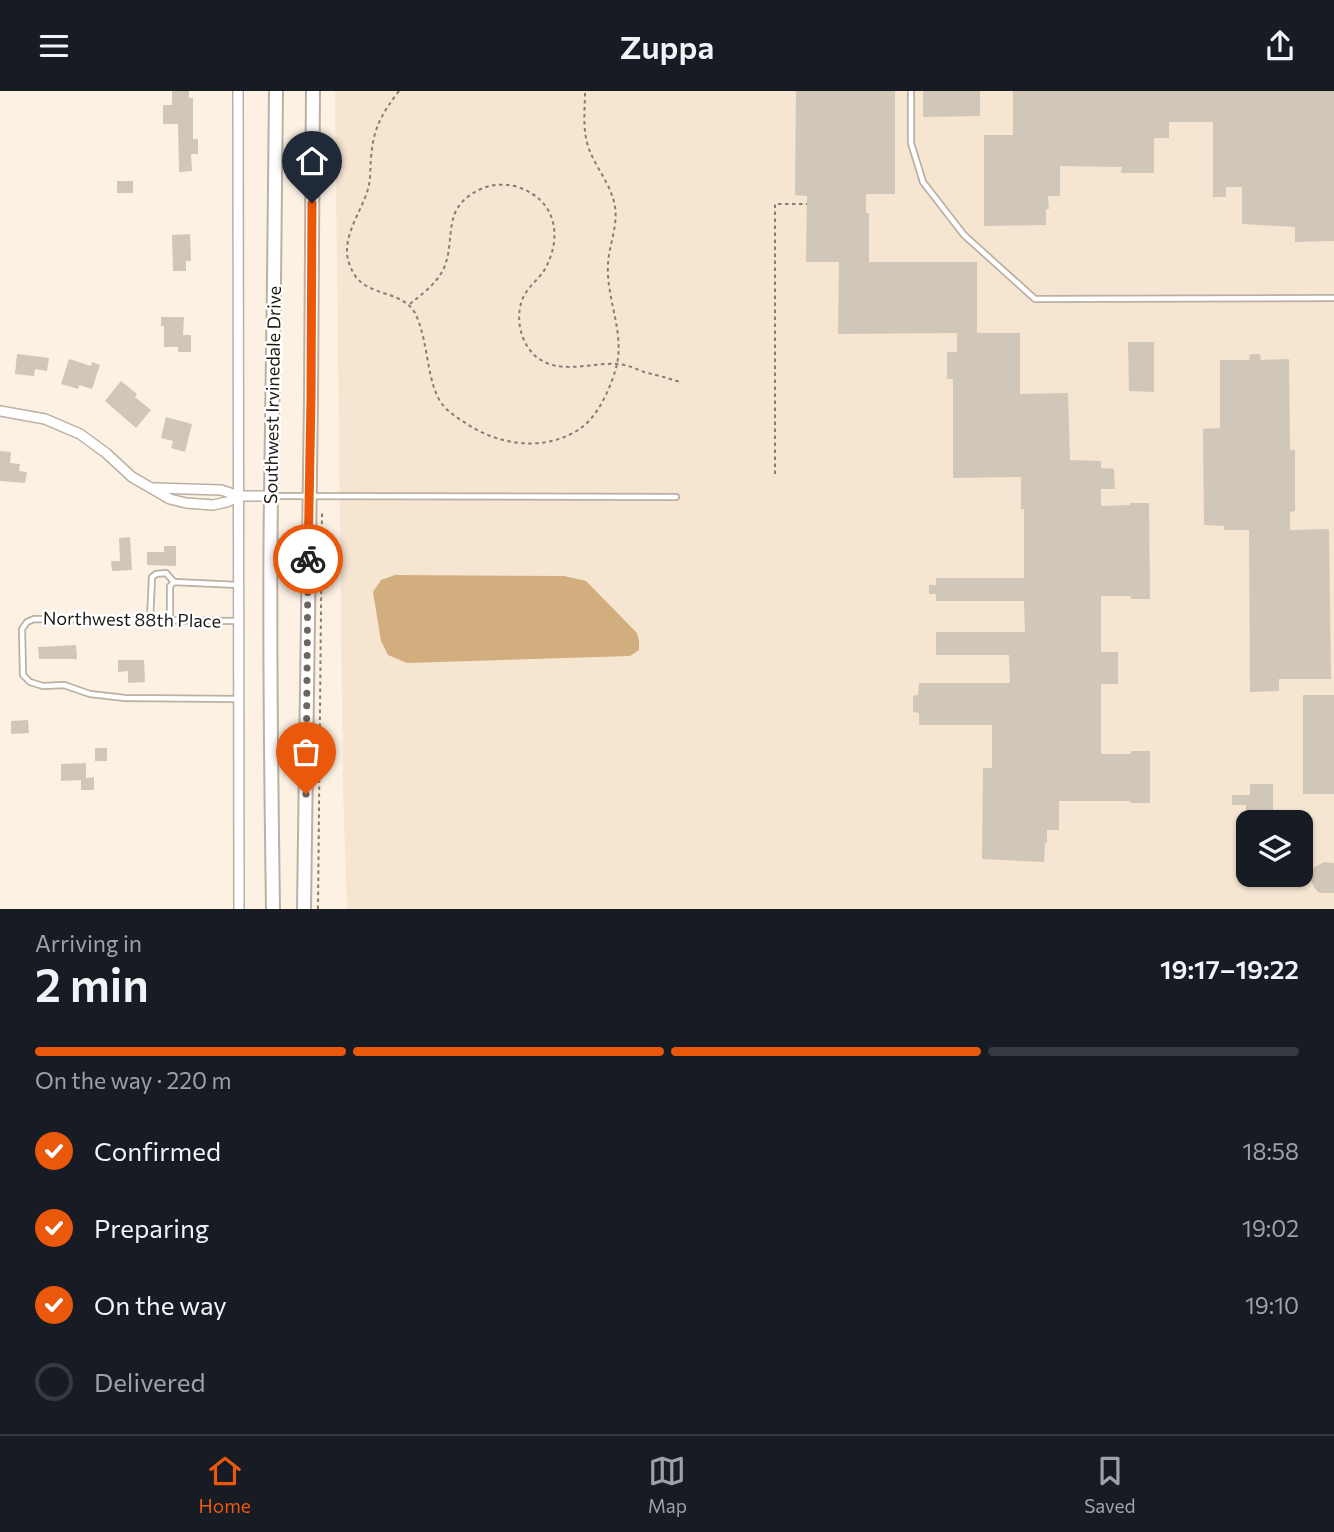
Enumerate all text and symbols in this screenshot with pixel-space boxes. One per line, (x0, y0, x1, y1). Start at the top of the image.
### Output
text: Zuppa (620, 26, 714, 66)
icon: menu (35, 27, 73, 65)
icon: share (1261, 27, 1299, 65)
pin (282, 131, 342, 203)
icon: home (293, 142, 331, 180)
street label: Southwest Irvinedale Drive (259, 286, 285, 504)
courier (273, 524, 343, 594)
icon: bike (289, 540, 327, 578)
street label: Northwest 88th Place (43, 606, 221, 632)
pin (276, 722, 336, 794)
icon: bag (287, 733, 325, 771)
map controls (1236, 810, 1313, 887)
button: layers (1236, 810, 1313, 887)
text: Arriving in (35, 929, 142, 957)
text: 19:17–19:22 (1160, 953, 1299, 984)
text: 2 min (35, 955, 149, 1011)
text: On the way · 220 m (35, 1066, 232, 1094)
icon: check (35, 1132, 73, 1170)
text: Confirmed (94, 1135, 221, 1166)
text: 18:58 (1243, 1137, 1299, 1165)
icon: check (35, 1209, 73, 1247)
text: Preparing (94, 1212, 209, 1243)
text: 19:02 (1242, 1214, 1299, 1242)
icon: check (35, 1286, 73, 1324)
text: On the way (94, 1289, 227, 1320)
text: 19:10 (1245, 1291, 1299, 1319)
text: Delivered (94, 1366, 205, 1397)
tab: Home (199, 1452, 251, 1517)
tab: Map (648, 1452, 687, 1517)
tab: Saved (1084, 1452, 1135, 1517)

